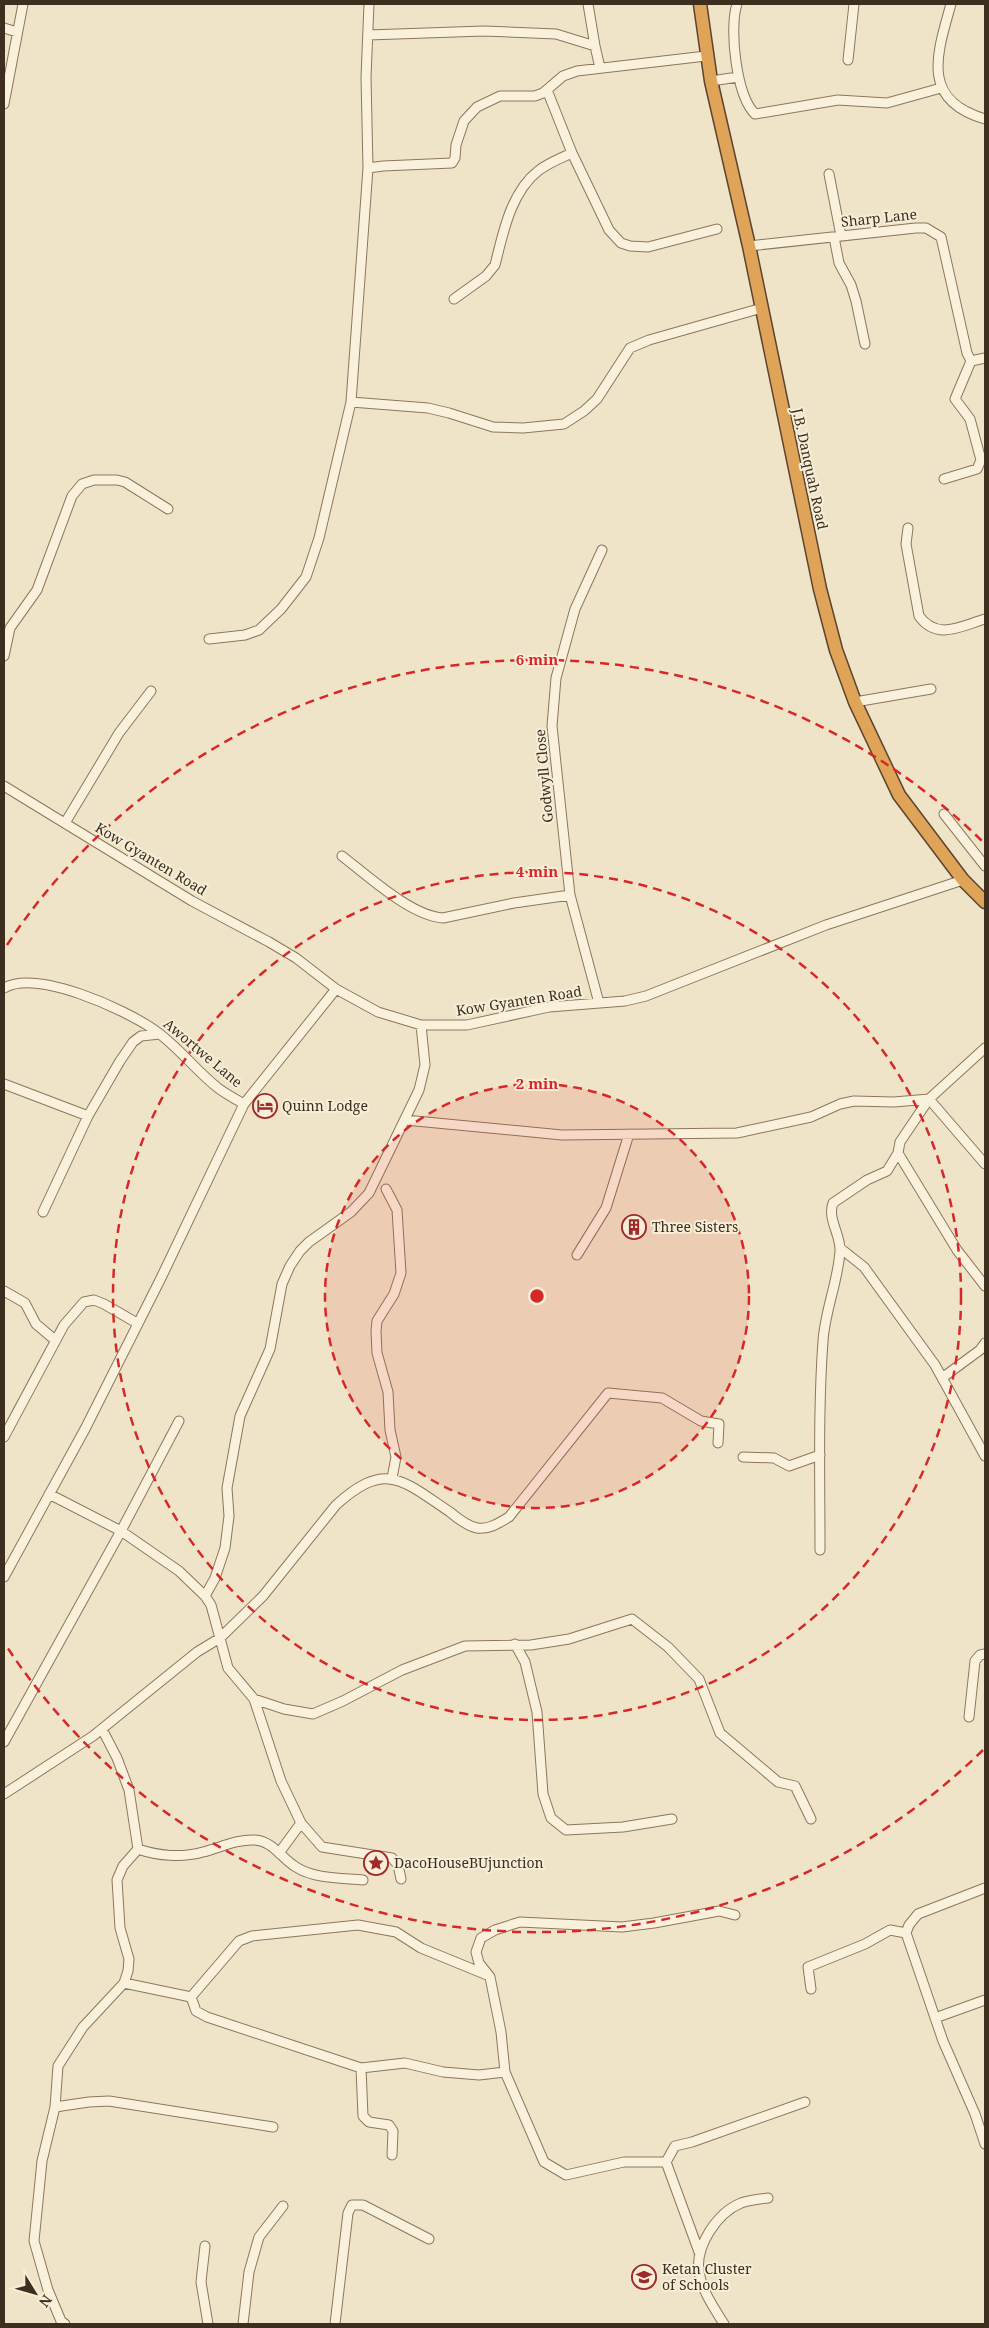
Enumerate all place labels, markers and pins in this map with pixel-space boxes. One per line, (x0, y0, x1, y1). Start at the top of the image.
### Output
hotel icon: Quinn Lodge (252, 1093, 278, 1119)
place label: Quinn Lodge (282, 1096, 368, 1115)
building icon: Three Sisters (621, 1214, 647, 1240)
place label: Three Sisters (652, 1217, 738, 1236)
centre of rings (528, 1287, 546, 1305)
place icon: DacoHouseBUjunction (363, 1850, 389, 1876)
place label: DacoHouseBUjunction (394, 1853, 544, 1872)
place label: Ketan Cluster of Schools (662, 2259, 752, 2294)
school or university icon: Ketan Cluster of Schools (631, 2264, 657, 2290)

